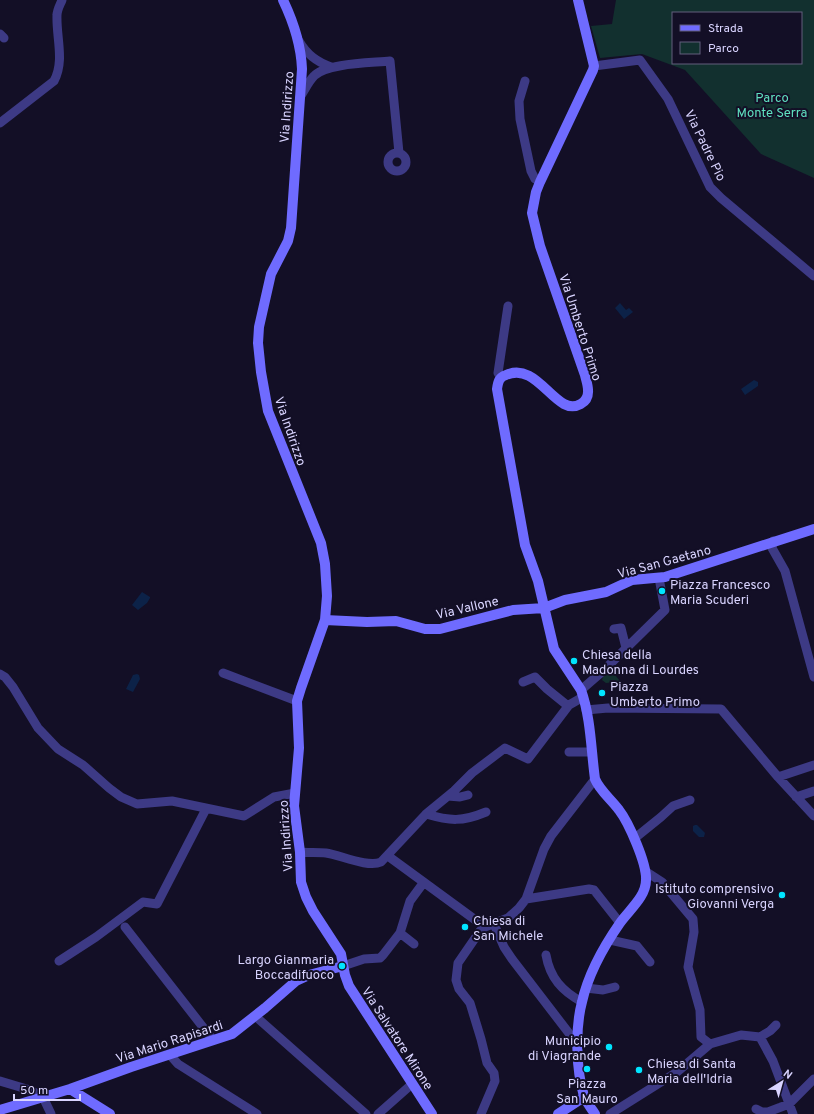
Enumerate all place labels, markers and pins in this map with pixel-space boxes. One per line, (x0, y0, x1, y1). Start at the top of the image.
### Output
place label: Piazza Francesco Maria Scuderi (670, 578, 770, 609)
marker: Piazza Francesco Maria Scuderi (657, 586, 667, 596)
place label: Chiesa della Madonna di Lourdes (582, 648, 699, 679)
marker: Chiesa della Madonna di Lourdes (569, 656, 579, 666)
place label: Piazza Umberto Primo (610, 680, 700, 711)
marker: Piazza Umberto Primo (597, 688, 607, 698)
place label: Istituto comprensivo Giovanni Verga (655, 882, 774, 913)
marker: Istituto comprensivo Giovanni Verga (777, 890, 787, 900)
place label: Chiesa di San Michele (473, 914, 543, 945)
marker: Chiesa di San Michele (460, 922, 470, 932)
place label: Largo Gianmaria Boccadifuoco (237, 953, 334, 984)
marker: Largo Gianmaria Boccadifuoco (337, 961, 347, 971)
place label: Municipio di Viagrande (528, 1034, 601, 1065)
marker: Municipio di Viagrande (604, 1042, 614, 1052)
place label: Chiesa di Santa Maria dell'Idria (647, 1057, 736, 1088)
marker: Piazza San Mauro (582, 1064, 592, 1074)
marker: Chiesa di Santa Maria dell'Idria (634, 1065, 644, 1075)
place label: Piazza San Mauro (556, 1077, 618, 1108)

